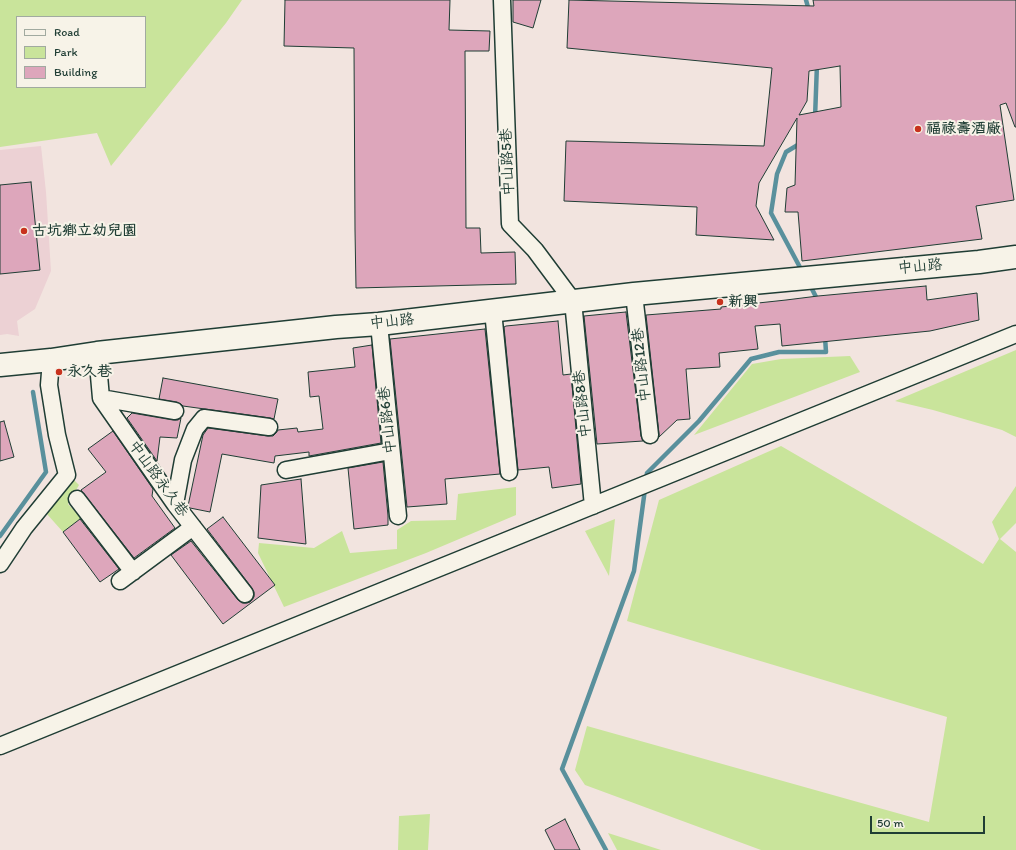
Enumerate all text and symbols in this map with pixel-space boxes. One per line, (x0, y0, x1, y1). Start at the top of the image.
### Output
legend (16, 16, 146, 88)
text: Road (54, 25, 80, 39)
text: Park (54, 45, 78, 59)
text: Building (54, 65, 97, 79)
place label: 福祿壽酒廠 (926, 120, 1001, 138)
marker: 福祿壽酒廠 (913, 124, 923, 134)
street label: 中山路5巷 (498, 128, 518, 196)
place label: 古坑鄉立幼兒園 (32, 222, 137, 240)
marker: 古坑鄉立幼兒園 (19, 226, 29, 236)
street label: 中山路 (897, 256, 943, 278)
place label: 新興 (728, 293, 758, 311)
marker: 新興 (715, 297, 725, 307)
street label: 中山路 (369, 311, 415, 333)
street label: 中山路12巷 (629, 327, 655, 403)
place label: 永久巷 (67, 363, 112, 381)
marker: 永久巷 (54, 367, 64, 377)
street label: 中山路8巷 (570, 369, 596, 439)
street label: 中山路6巷 (375, 385, 401, 455)
street label: 中山路永久巷 (124, 437, 192, 521)
scale bar (872, 808, 987, 834)
text: 50 m (877, 816, 903, 830)

